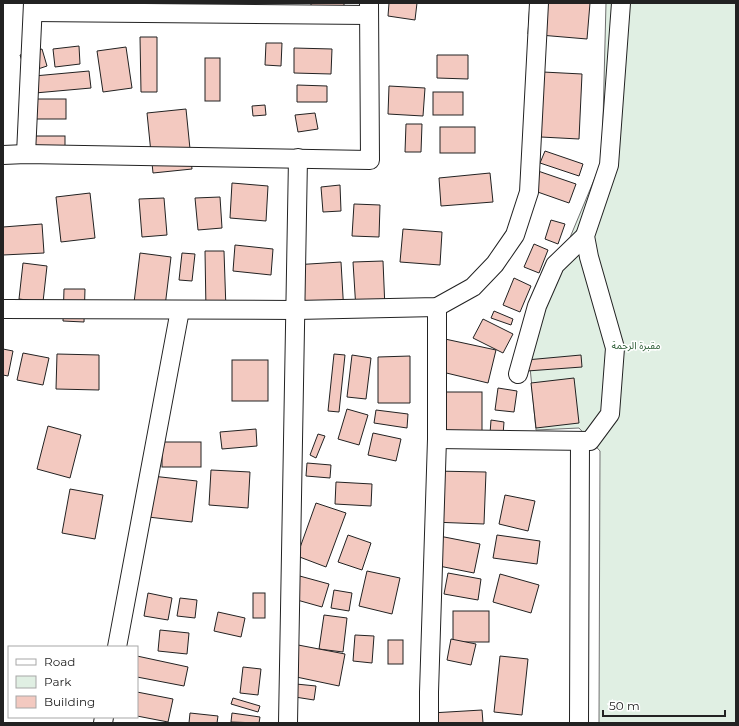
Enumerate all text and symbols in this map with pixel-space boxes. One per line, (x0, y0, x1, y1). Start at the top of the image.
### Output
park label: مقبرة الرحمة (612, 339, 660, 352)
legend (8, 646, 138, 718)
text: Road (44, 654, 75, 669)
text: Park (44, 674, 72, 689)
scale bar (603, 692, 725, 718)
text: Building (44, 694, 95, 709)
text: 50 m (609, 698, 640, 713)

